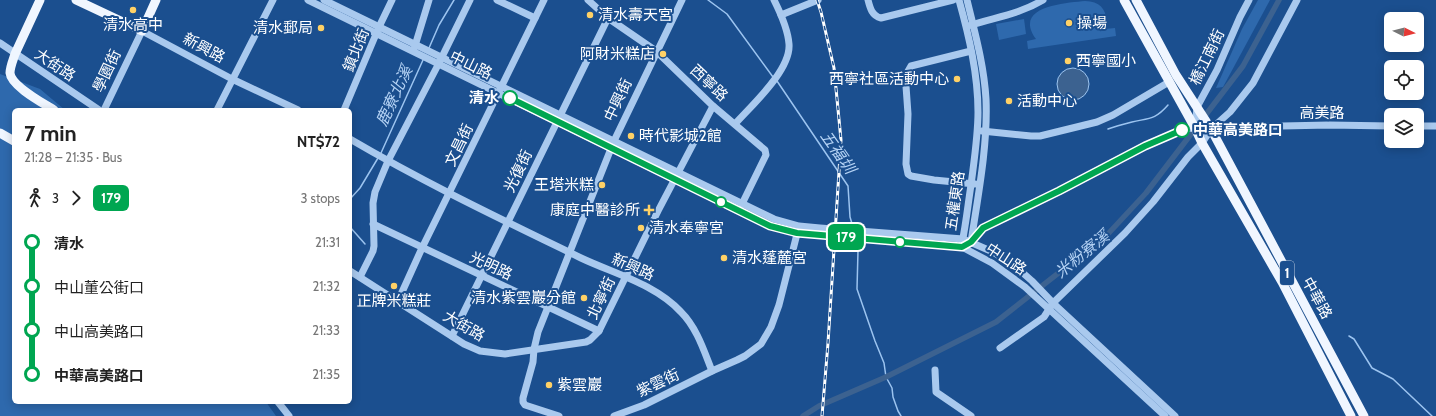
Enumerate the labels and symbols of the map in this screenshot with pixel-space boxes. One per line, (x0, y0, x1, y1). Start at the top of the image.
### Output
marker: 清水高中 (128, 5, 138, 15)
place label: 清水壽天宮 (598, 6, 673, 24)
marker: 清水壽天宮 (585, 10, 595, 20)
north arrow (1384, 12, 1424, 52)
place label: 操場 (1077, 14, 1107, 32)
place label: 清水高中 (103, 16, 163, 34)
marker: 操場 (1064, 18, 1074, 28)
place label: 清水郵局 (253, 19, 313, 37)
marker: 清水郵局 (316, 23, 326, 33)
street label: 鎮北街 (339, 26, 373, 74)
street label: 橋江南街 (1186, 26, 1228, 88)
street label: 新興路 (180, 29, 228, 67)
street label: 大街路 (31, 45, 79, 85)
place label: 阿財米糕店 (580, 45, 655, 63)
street label: 學園街 (89, 47, 125, 95)
street label: 中山路 (447, 47, 495, 83)
marker: 阿財米糕店 (658, 49, 668, 59)
place label: 西寧國小 (1076, 52, 1136, 70)
marker: 西寧國小 (1063, 56, 1073, 66)
water label: 鹿寮北溪 (372, 61, 417, 129)
street label: 西寧路 (686, 61, 732, 105)
place label: 西寧社區活動中心 (829, 70, 949, 88)
marker: 西寧社區活動中心 (952, 74, 962, 84)
street label: 中興街 (600, 76, 636, 124)
place label: 清水 (469, 89, 499, 107)
marker: 清水 (502, 90, 518, 106)
place label: 活動中心 (1017, 92, 1077, 110)
marker: 活動中心 (1004, 96, 1014, 106)
street label: 高美路 (1299, 104, 1345, 122)
street label: 文昌街 (441, 121, 477, 169)
place label: 中華高美路口 (1193, 121, 1283, 139)
marker: 中華高美路口 (1174, 122, 1190, 138)
place label: 時代影城2館 (639, 127, 722, 145)
water label: 五福圳 (816, 127, 861, 179)
marker: 時代影城2館 (626, 131, 636, 141)
street label: 光復街 (500, 147, 536, 195)
street label: 五權東路 (942, 170, 968, 232)
place label: 王塔米糕 (534, 176, 594, 194)
marker: 王塔米糕 (597, 180, 607, 190)
unlabelled marker (715, 196, 727, 208)
place label: 康庭中醫診所 (550, 201, 640, 219)
marker: 康庭中醫診所 (643, 204, 655, 216)
place label: 清水奉寧宮 (649, 219, 724, 237)
marker: 清水奉寧宮 (636, 223, 646, 233)
line badge: 179 (823, 224, 869, 250)
water label: 米粉寮溪 (1051, 225, 1114, 282)
unlabelled marker (894, 236, 906, 248)
street label: 中山路 (982, 239, 1030, 279)
street label: 光明路 (467, 248, 515, 284)
place label: 清水蓬麓宮 (732, 249, 807, 267)
street label: 新興路 (609, 250, 657, 284)
marker: 清水蓬麓宮 (719, 253, 729, 263)
road number: 1 (1280, 261, 1294, 285)
street label: 北寧街 (583, 274, 619, 322)
street label: 中華路 (1298, 274, 1336, 322)
marker: 正牌米糕莊 (389, 281, 399, 291)
place label: 清水紫雲巖分館 (471, 289, 576, 307)
place label: 正牌米糕莊 (356, 292, 432, 310)
marker: 清水紫雲巖分館 (579, 293, 589, 303)
street label: 大街路 (440, 307, 488, 345)
street label: 紫雲街 (634, 365, 682, 401)
place label: 紫雲巖 (557, 376, 602, 394)
marker: 紫雲巖 (544, 380, 554, 390)

